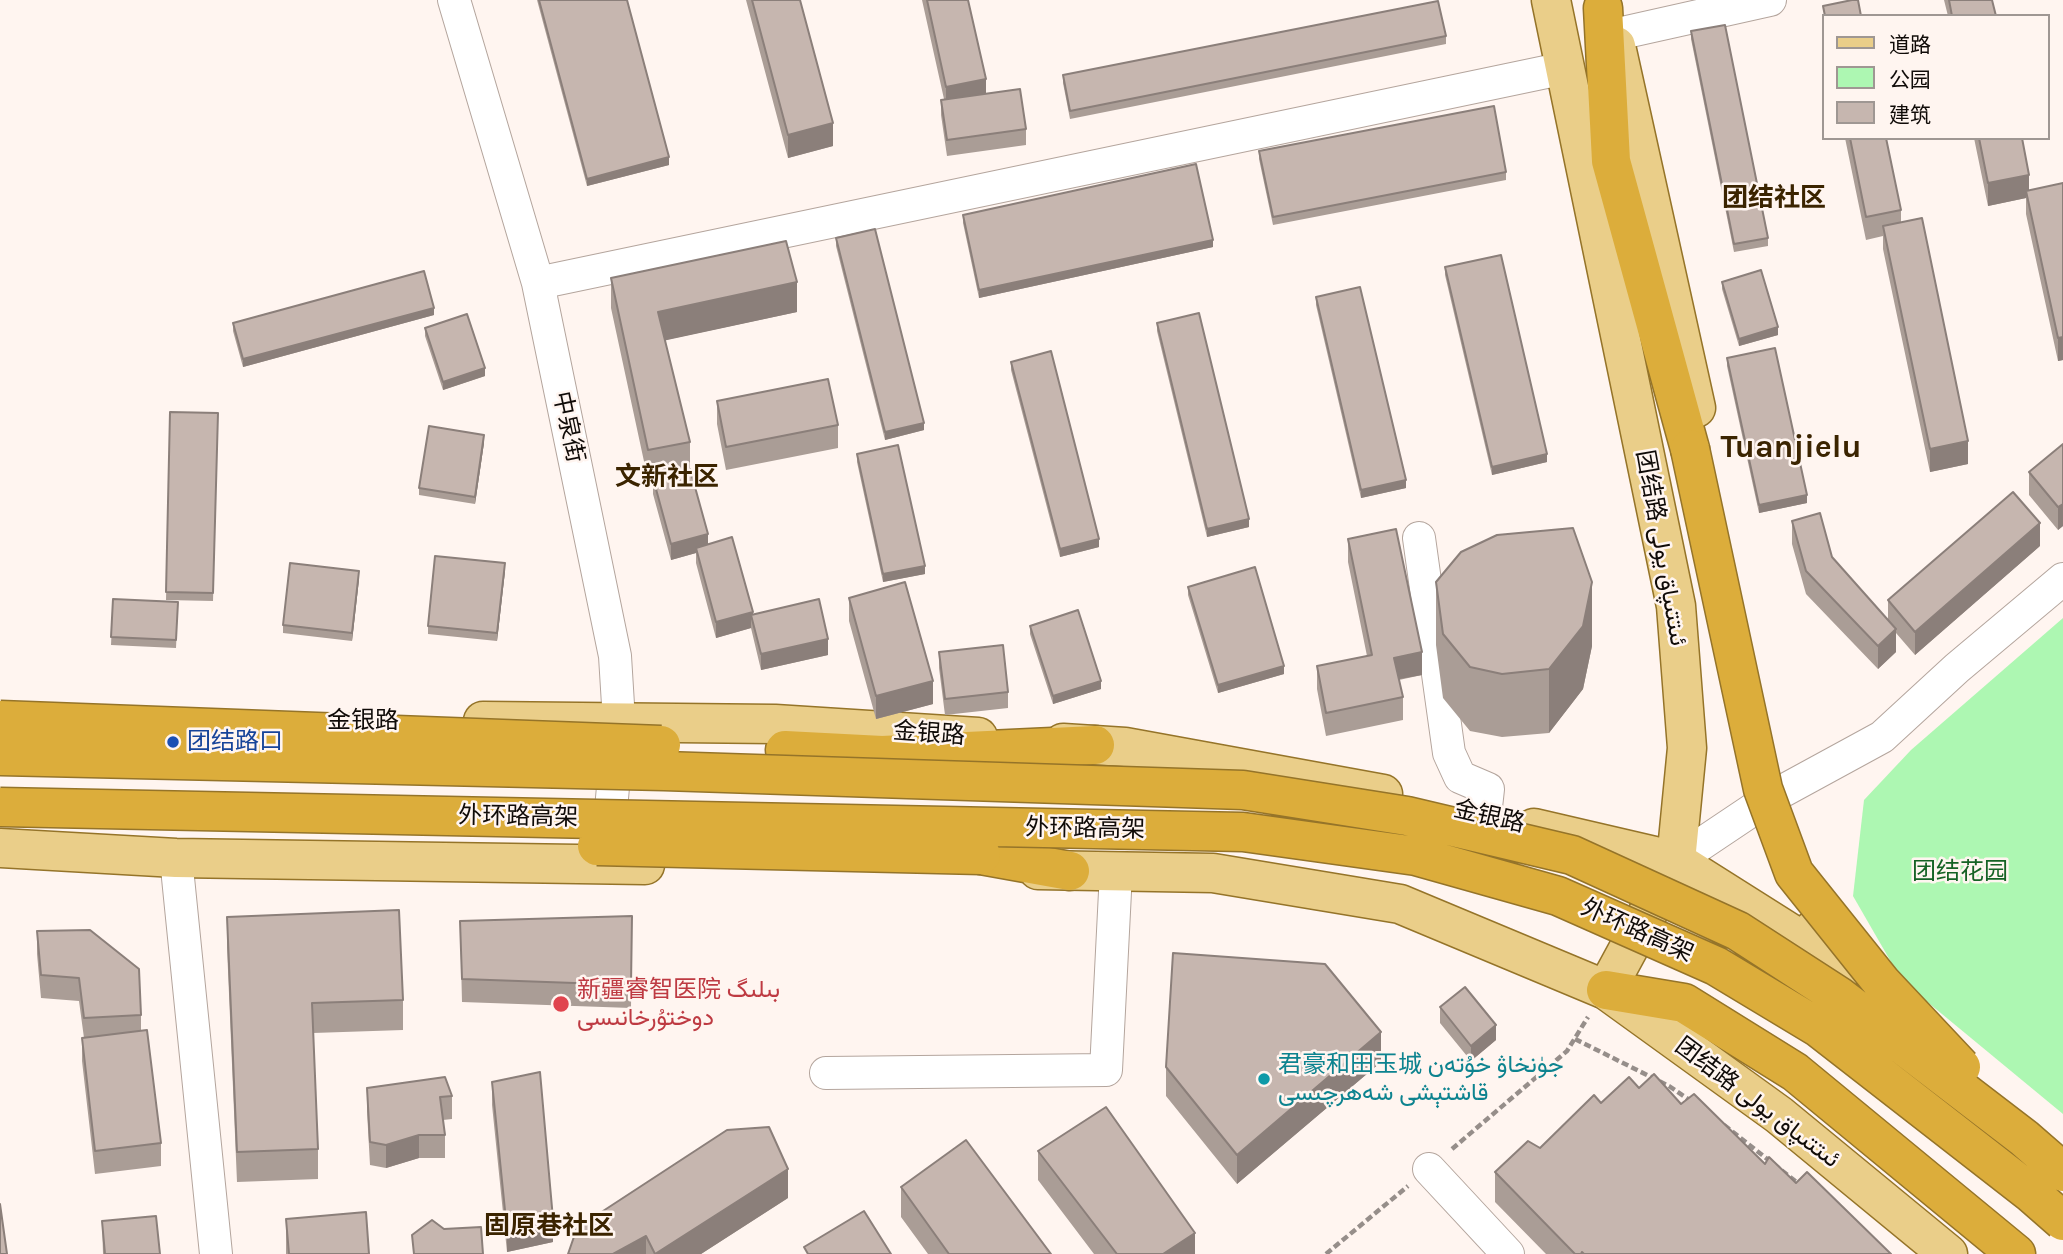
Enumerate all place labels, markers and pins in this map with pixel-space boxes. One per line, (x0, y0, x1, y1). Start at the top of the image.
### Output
place label: 团结路口 (187, 728, 283, 756)
marker: 团结路口 (165, 734, 181, 750)
place label: 新疆睿智医院 بىلىگ دوختۇرخانىسى (577, 976, 780, 1032)
marker: 新疆睿智医院 بىلىگ دوختۇرخانىسى (551, 994, 571, 1014)
place label: 君豪和田玉城 جۈنخاۋ خۇتەن قاشتېشى شەھرچىسى (1278, 1051, 1564, 1107)
marker: 君豪和田玉城 جۈنخاۋ خۇتەن قاشتېشى شەھرچىسى (1256, 1071, 1272, 1087)

